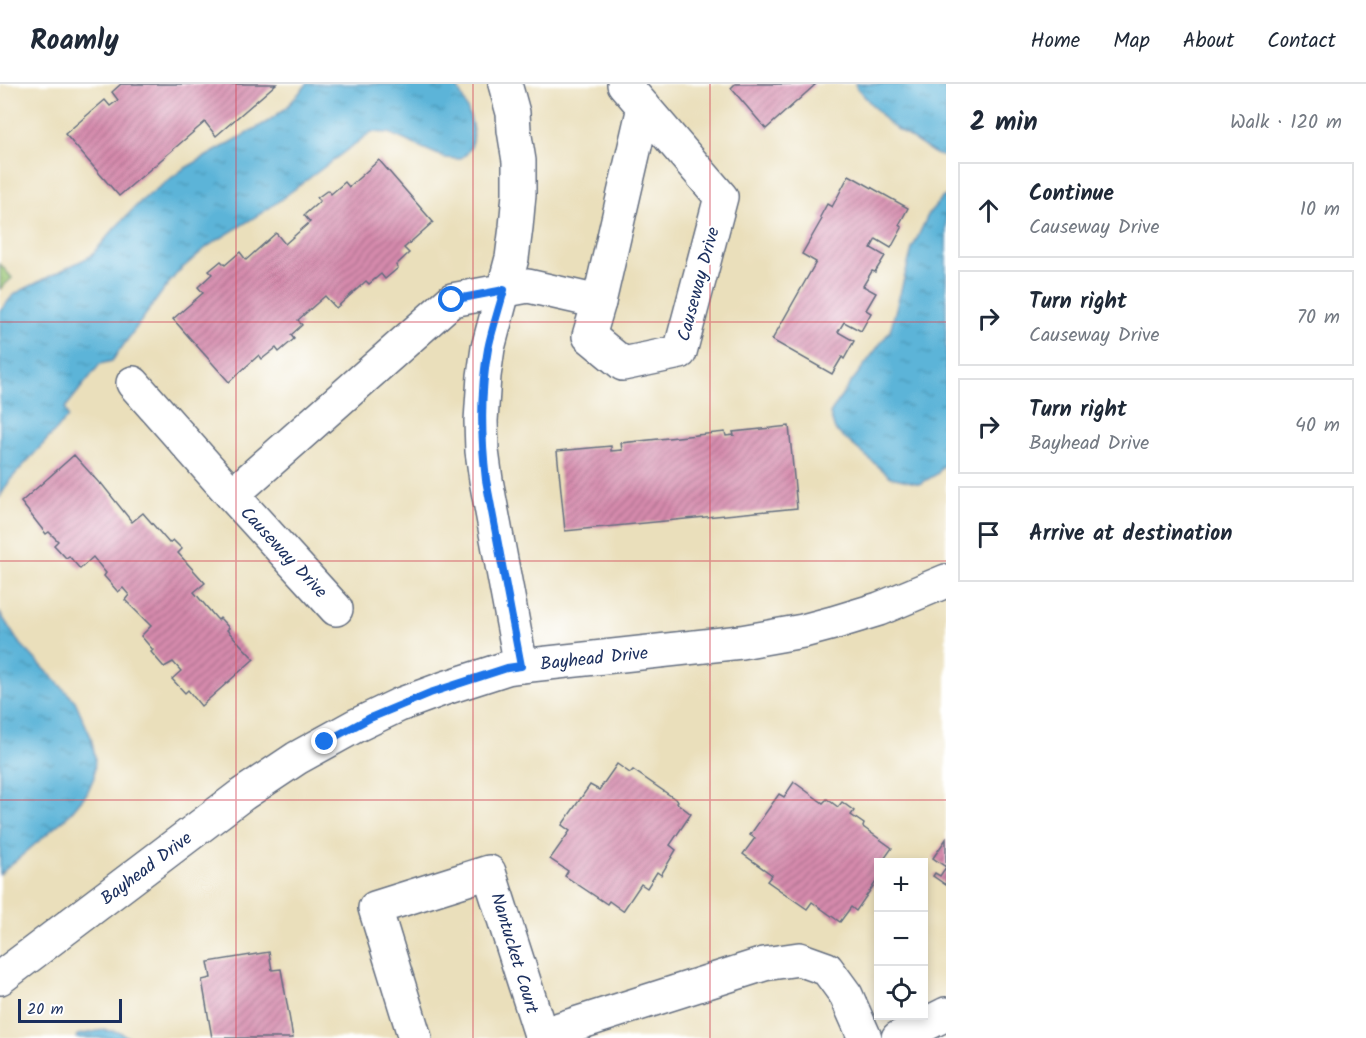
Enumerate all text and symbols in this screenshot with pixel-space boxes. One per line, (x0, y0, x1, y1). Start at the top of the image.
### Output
text: Roamly (30, 19, 119, 64)
text: Home (1031, 25, 1080, 58)
text: Map (1113, 25, 1150, 58)
text: About (1183, 25, 1234, 58)
text: Contact (1267, 25, 1336, 58)
text: 2 min (970, 102, 1038, 144)
text: Walk · 120 m (1230, 107, 1342, 139)
text: Continue (1029, 177, 1114, 212)
icon: ahead (972, 194, 1005, 227)
text: 10 m (1300, 194, 1340, 226)
text: Causeway Drive (1029, 212, 1159, 244)
street label: Causeway Drive (670, 224, 729, 345)
text: Turn right (1029, 285, 1127, 320)
route start (438, 286, 464, 312)
icon: right (972, 302, 1005, 335)
text: 70 m (1297, 302, 1340, 334)
text: Causeway Drive (1029, 320, 1159, 352)
text: Turn right (1029, 393, 1127, 428)
icon: right (972, 410, 1005, 443)
text: 40 m (1295, 410, 1340, 442)
text: Bayhead Drive (1029, 428, 1149, 460)
street label: Causeway Drive (232, 500, 334, 606)
text: Arrive at destination (1029, 517, 1232, 552)
icon: arrive (972, 518, 1005, 551)
street label: Bayhead Drive (539, 639, 650, 680)
route end (311, 728, 337, 754)
street label: Bayhead Drive (95, 825, 199, 913)
map controls (874, 858, 928, 1020)
button: + (874, 858, 928, 912)
street label: Nantucket Court (481, 889, 546, 1018)
button: − (874, 912, 928, 966)
button: locate (874, 966, 928, 1020)
scale bar (18, 996, 122, 1024)
text: 20 m (27, 997, 63, 1022)

